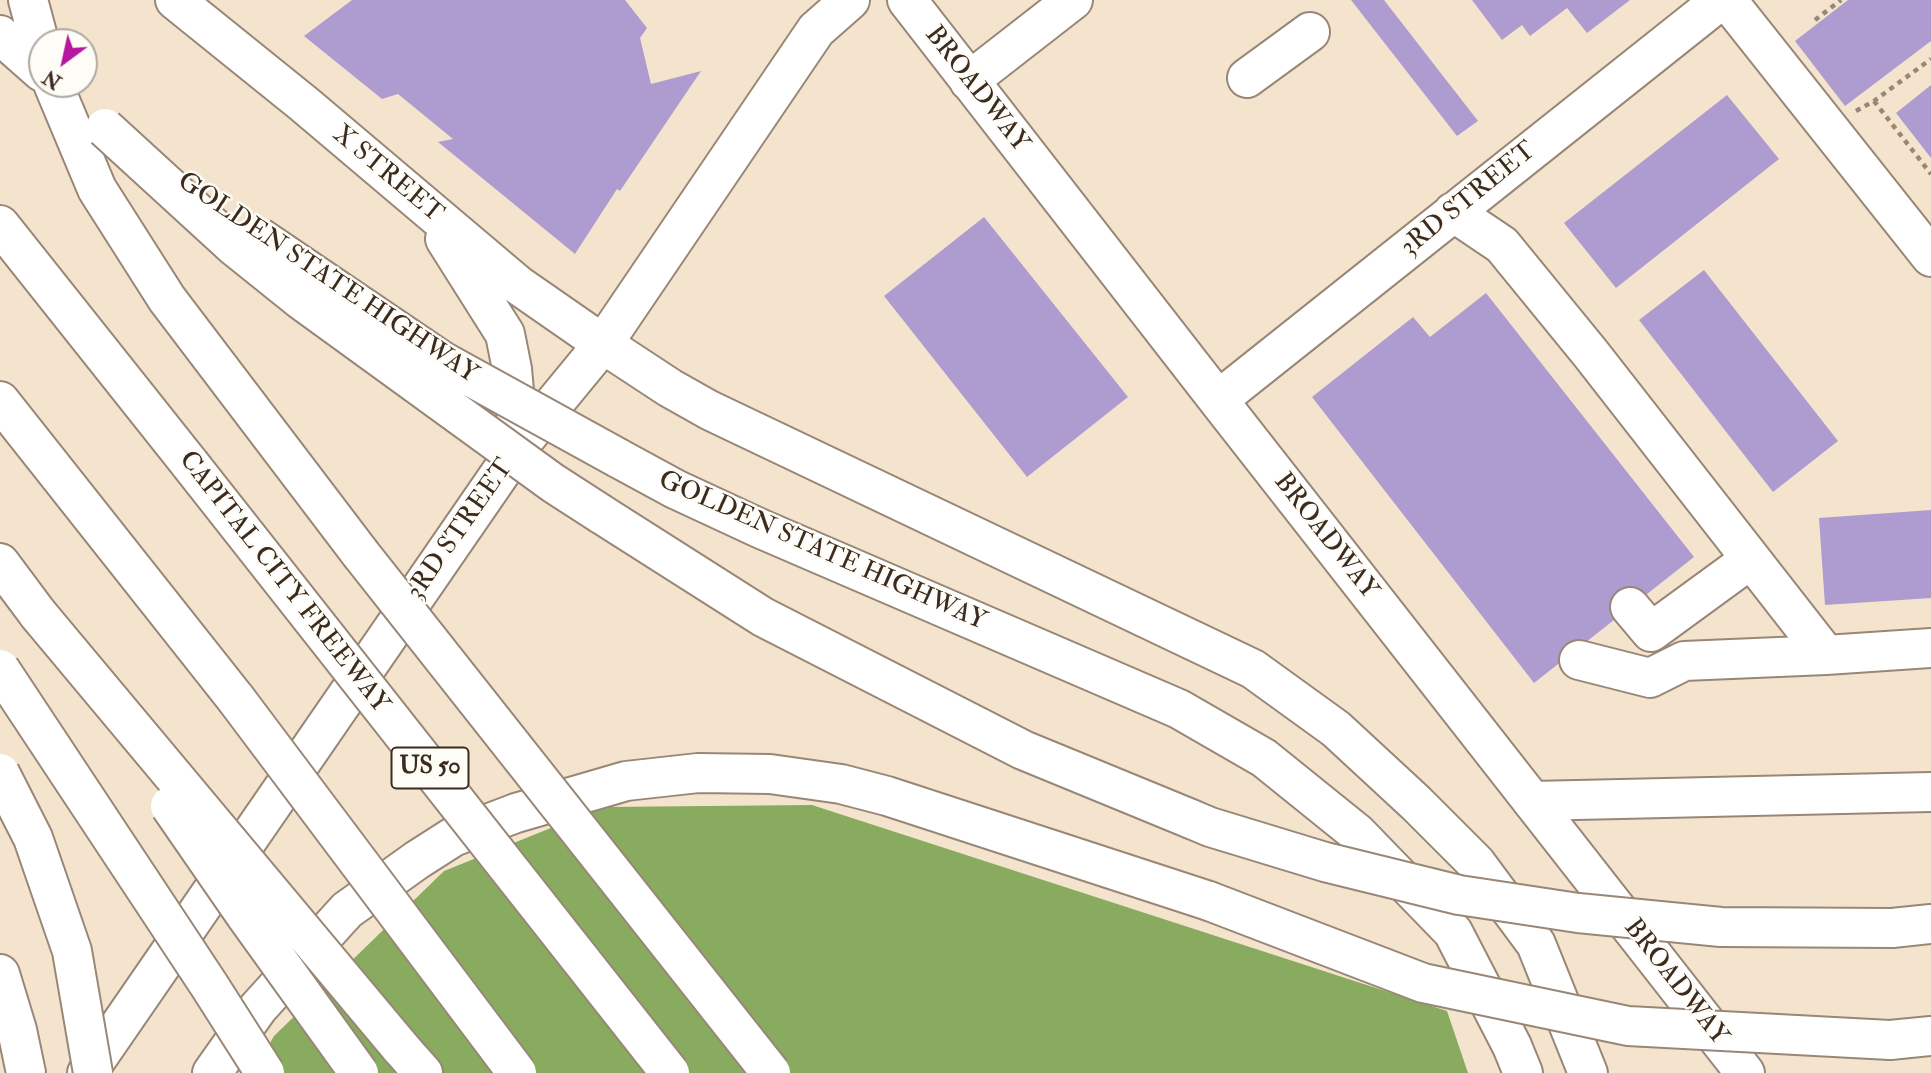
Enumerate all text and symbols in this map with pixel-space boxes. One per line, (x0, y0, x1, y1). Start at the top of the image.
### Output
street label: BROADWAY (917, 21, 1035, 159)
north arrow (28, 28, 98, 98)
text: N (39, 64, 66, 94)
street label: X STREET (325, 120, 449, 230)
street label: 3RD STREET (1395, 136, 1543, 264)
street label: GOLDEN STATE HIGHWAY (171, 167, 483, 391)
street label: CAPITAL CITY FREEWAY (171, 446, 395, 720)
street label: 3RD STREET (401, 454, 521, 606)
street label: GOLDEN STATE HIGHWAY (653, 465, 991, 639)
street label: BROADWAY (1266, 468, 1384, 606)
road number: US 50 (392, 748, 468, 788)
street label: BROADWAY (1616, 914, 1734, 1052)

